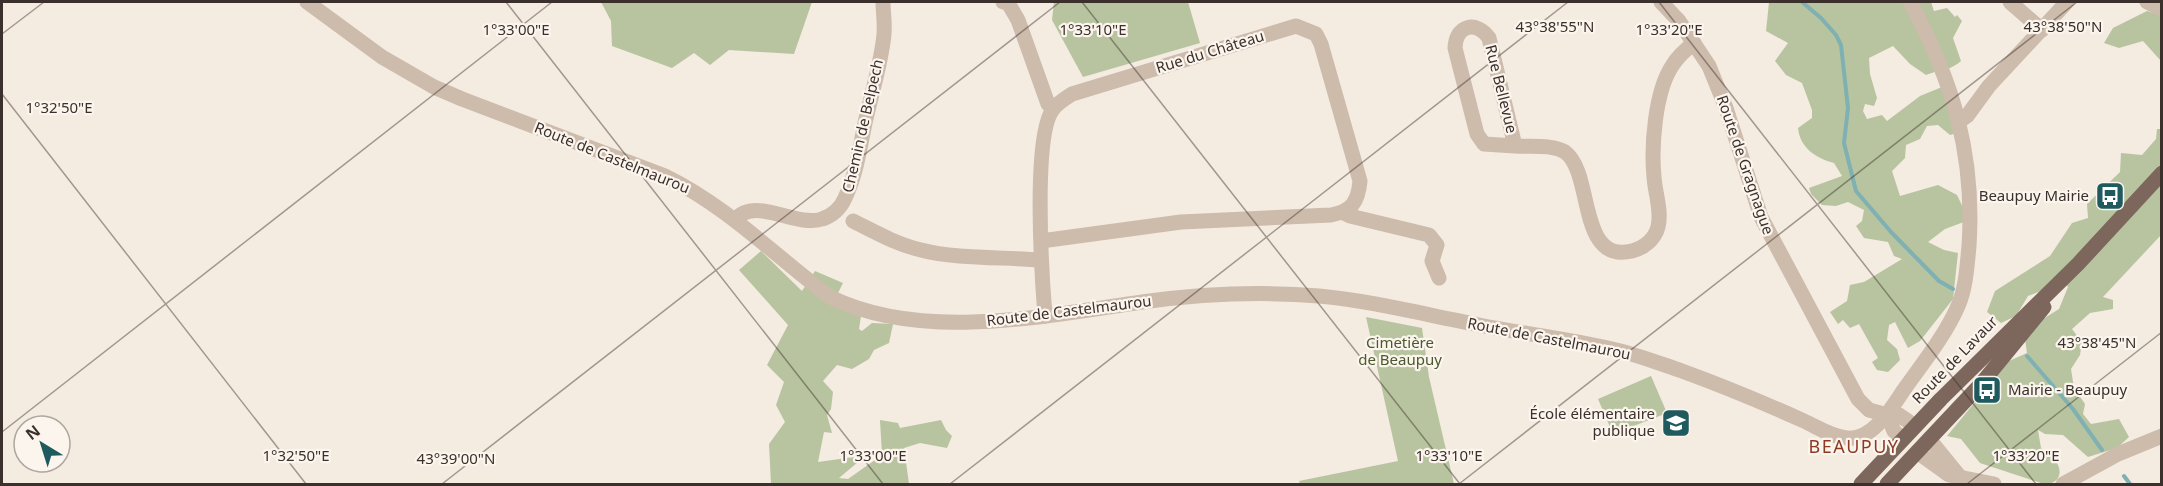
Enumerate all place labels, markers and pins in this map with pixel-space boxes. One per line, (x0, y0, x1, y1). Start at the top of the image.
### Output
bus stop icon: Beaupuy Mairie (2094, 180, 2126, 212)
place label: Beaupuy Mairie (1979, 185, 2089, 205)
bus stop icon: Mairie - Beaupuy (1971, 374, 2003, 406)
place label: Mairie - Beaupuy (2008, 379, 2127, 399)
place label: École élémentaire publique (1530, 403, 1655, 440)
school or university icon: École élémentaire publique (1660, 407, 1692, 439)

